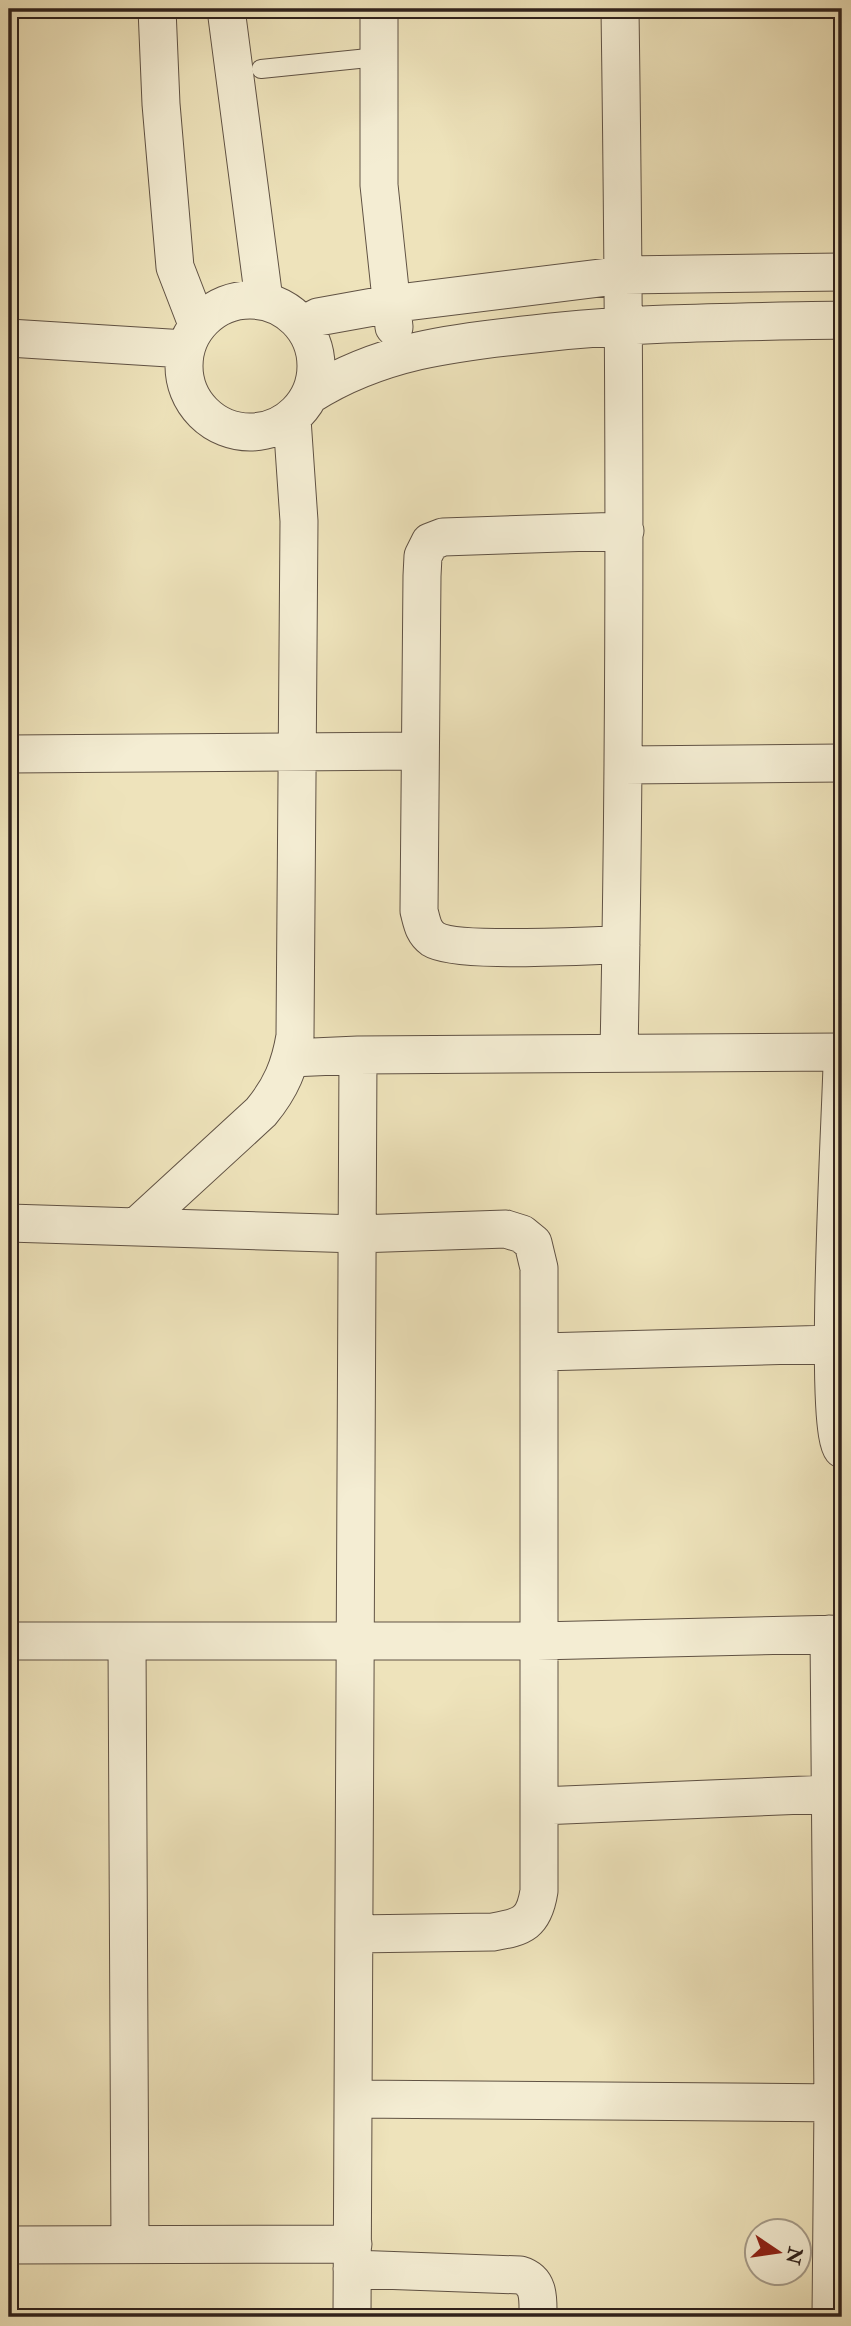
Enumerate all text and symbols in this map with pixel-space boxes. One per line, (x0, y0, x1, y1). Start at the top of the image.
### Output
north arrow (742, 2218, 812, 2288)
text: N (780, 2244, 807, 2268)

